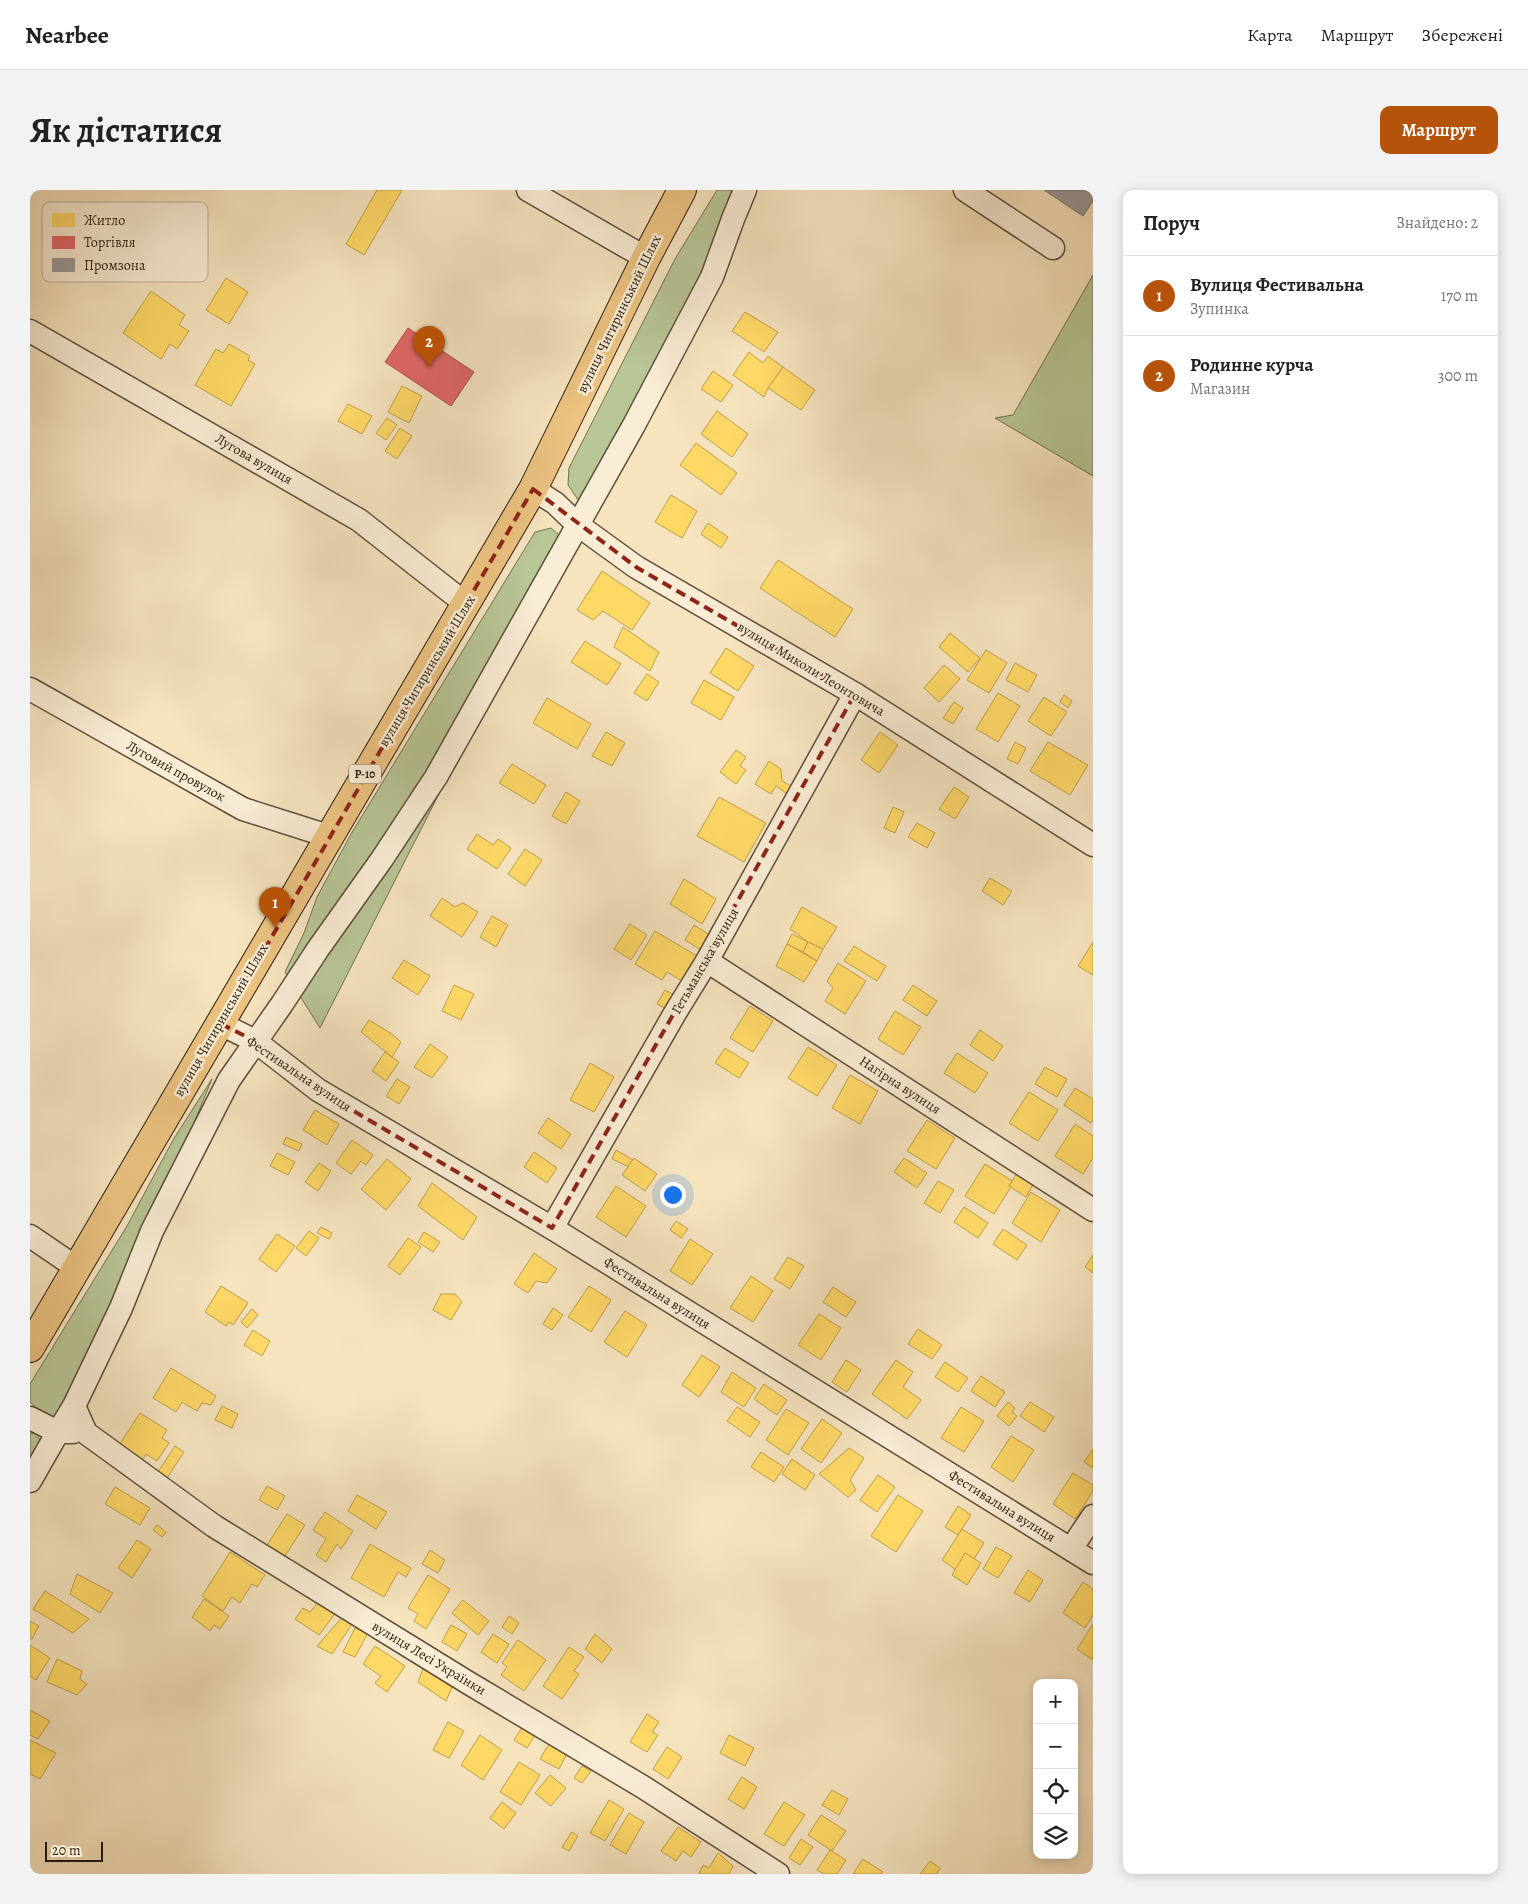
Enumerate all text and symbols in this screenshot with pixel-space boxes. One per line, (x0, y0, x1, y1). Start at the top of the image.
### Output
text: Nearbee (25, 19, 109, 51)
text: Карта (1247, 23, 1293, 47)
text: Маршрут (1321, 23, 1394, 47)
text: Збережені (1422, 23, 1503, 47)
text: Як дістатися (30, 106, 222, 154)
button: Маршрут (1380, 106, 1498, 154)
legend (42, 202, 208, 282)
text: Поруч (1143, 209, 1200, 237)
text: Житло (84, 211, 125, 230)
text: Знайдено: 2 (1397, 212, 1478, 234)
street label: вулиця Чигиринський Шлях (572, 232, 666, 396)
text: Торгівля (84, 233, 136, 252)
text: Промзона (84, 256, 146, 275)
text: Вулиця Фестивальна (1190, 272, 1364, 298)
text: 1 (1156, 285, 1162, 307)
text: 170 m (1441, 285, 1478, 307)
text: Зупинка (1190, 298, 1249, 320)
pin: 2 (413, 326, 445, 367)
text: Родинне курча (1190, 352, 1314, 378)
text: 2 (1155, 365, 1163, 387)
text: 300 m (1438, 365, 1478, 387)
text: Магазин (1190, 378, 1250, 400)
street label: Лугова вулиця (212, 429, 296, 489)
street label: вулиця Чигиринський Шлях (374, 592, 480, 750)
street label: вулиця Миколи Леонтовича (734, 617, 889, 721)
street label: Луговий провулок (123, 736, 229, 806)
road number: Р-10 (349, 764, 381, 784)
pin: 1 (259, 887, 291, 928)
street label: Гетьманська вулиця (667, 904, 743, 1018)
street label: вулиця Чигиринський Шлях (169, 940, 273, 1100)
street label: Фестивальна вулиця (243, 1032, 355, 1116)
street label: Нагірна вулиця (855, 1051, 945, 1119)
your location (660, 1182, 686, 1208)
street label: Фестивальна вулиця (600, 1252, 714, 1334)
street label: Фестивальна вулиця (945, 1465, 1059, 1547)
street label: вулиця Лесі Українки (369, 1616, 489, 1700)
map controls (1033, 1679, 1078, 1859)
button: + (1033, 1679, 1078, 1724)
button: − (1033, 1724, 1078, 1769)
button: locate (1033, 1769, 1078, 1814)
button: layers (1033, 1814, 1078, 1859)
scale bar (45, 1839, 102, 1862)
text: 20 m (52, 1841, 81, 1860)

